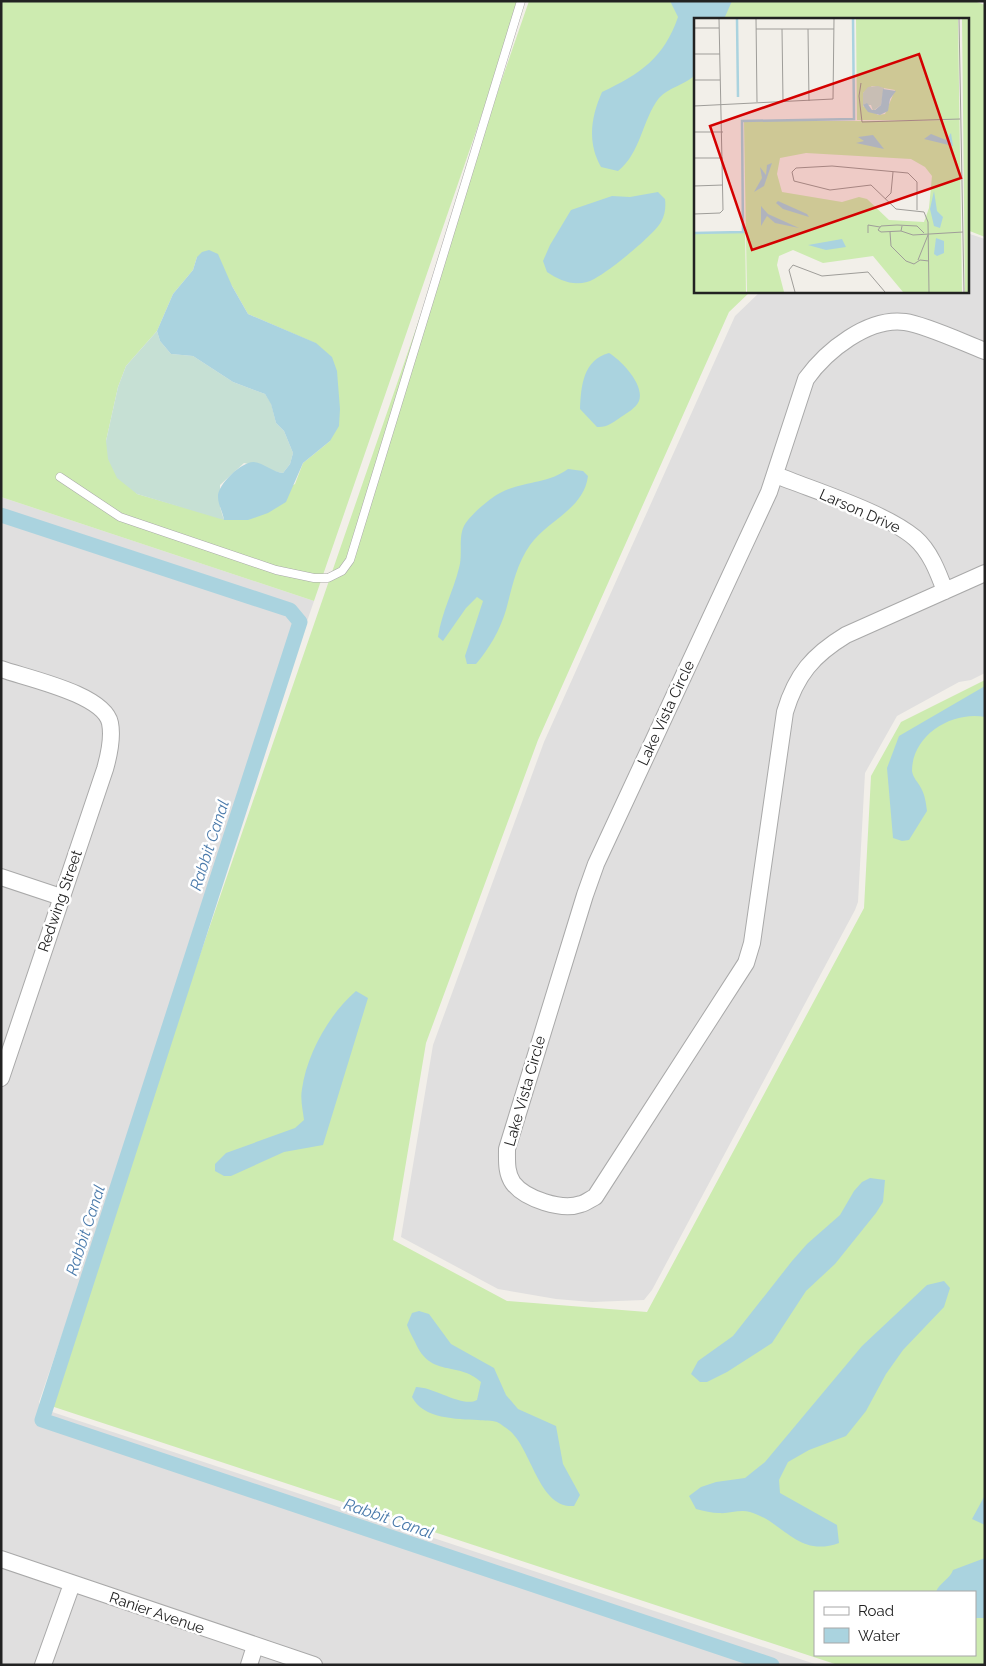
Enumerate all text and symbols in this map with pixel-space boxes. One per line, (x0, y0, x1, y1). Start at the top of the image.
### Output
inset map (694, 18, 968, 292)
street label: Larson Drive (817, 485, 903, 537)
street label: Lake Vista Circle (634, 657, 698, 768)
water label: Rabbit Canal (186, 798, 233, 893)
street label: Redwing Street (34, 848, 86, 954)
street label: Lake Vista Circle (501, 1034, 549, 1148)
water label: Rabbit Canal (62, 1183, 109, 1278)
water label: Rabbit Canal (341, 1494, 436, 1543)
street label: Ranier Avenue (107, 1588, 207, 1638)
legend (814, 1591, 976, 1656)
text: Road (858, 1602, 894, 1620)
text: Water (858, 1627, 901, 1645)

